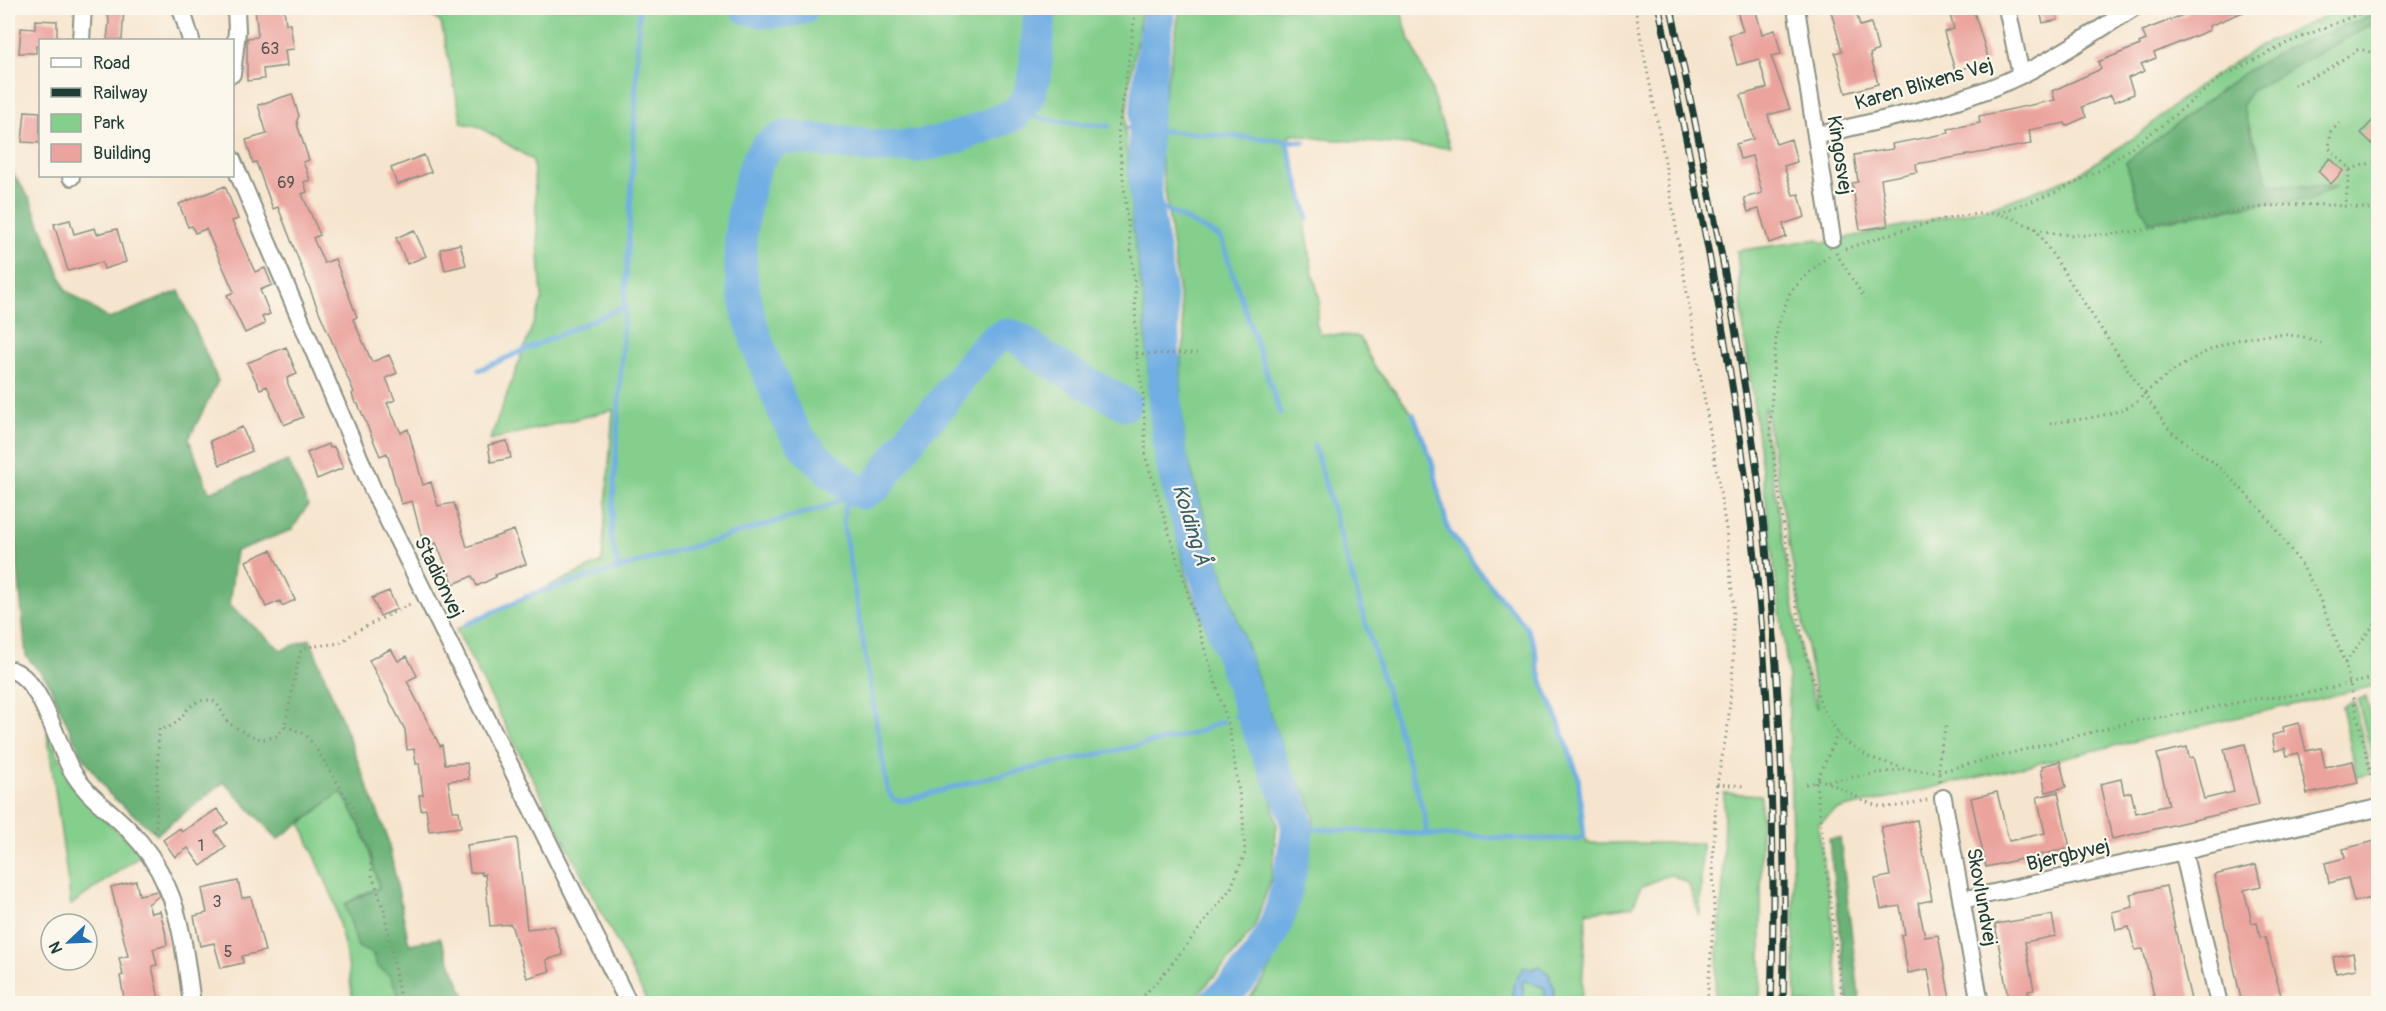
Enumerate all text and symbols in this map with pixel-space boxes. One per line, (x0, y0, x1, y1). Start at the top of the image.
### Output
legend (39, 39, 234, 177)
house number: 63 (261, 39, 279, 59)
text: Road (93, 52, 130, 75)
street label: Karen Blixens Vej (1852, 52, 1996, 116)
text: Railway (93, 82, 148, 105)
text: Park (93, 112, 125, 135)
street label: Kingosvej (1821, 114, 1859, 196)
text: Building (93, 142, 151, 165)
house number: 69 (277, 173, 295, 193)
water label: Kolding Å (1166, 481, 1216, 569)
street label: Stadionvej (409, 532, 469, 622)
street label: Bjergbyvej (2024, 833, 2112, 877)
house number: 1 (198, 836, 204, 856)
street label: Skovlundvej (1961, 846, 2003, 948)
house number: 3 (213, 892, 222, 912)
north arrow (39, 912, 99, 972)
text: N (45, 938, 67, 956)
house number: 5 (224, 942, 232, 962)

